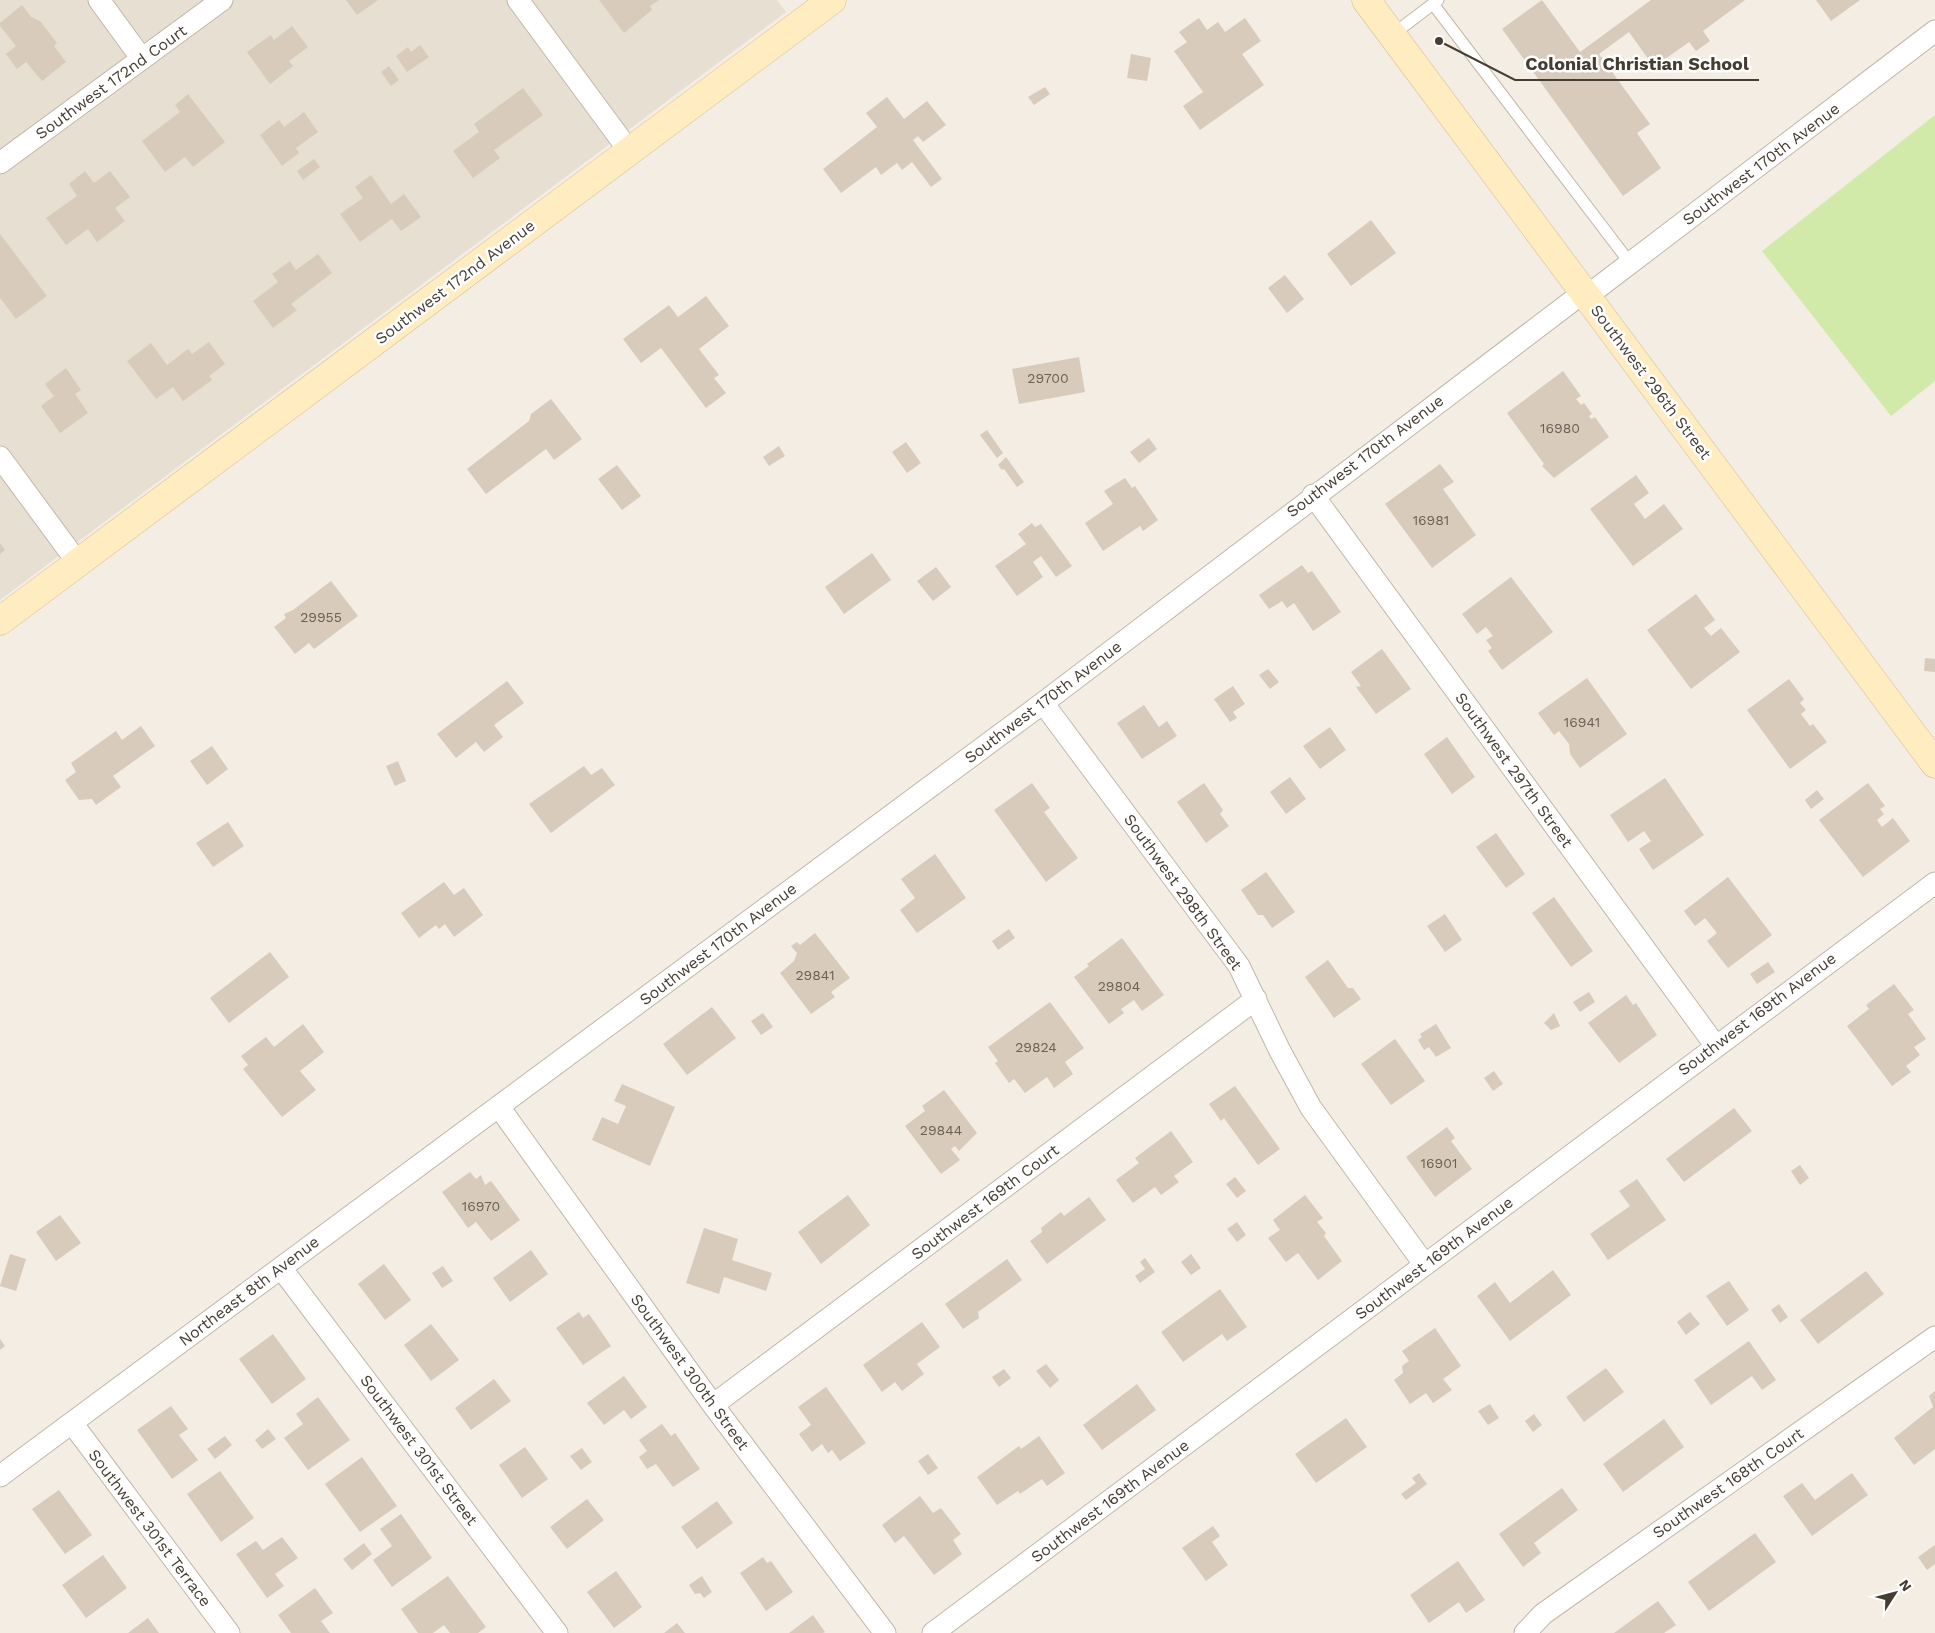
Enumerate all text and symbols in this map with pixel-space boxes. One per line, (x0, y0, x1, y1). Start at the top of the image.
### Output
street label: Southwest 172nd Court (32, 21, 190, 143)
callout: Colonial Christian School (1515, 47, 1759, 80)
text: Colonial Christian School (1525, 53, 1749, 74)
street label: Southwest 170th Avenue (1679, 99, 1843, 229)
street label: Southwest 172nd Avenue (372, 216, 538, 348)
street label: Southwest 296th Street (1587, 301, 1715, 463)
house number: 29700 (1027, 370, 1069, 386)
street label: Southwest 170th Avenue (1283, 391, 1447, 521)
house number: 16980 (1540, 420, 1580, 436)
house number: 16981 (1413, 512, 1449, 528)
house number: 29955 (300, 609, 342, 625)
street label: Southwest 170th Avenue (961, 637, 1125, 767)
street label: Southwest 297th Street (1451, 689, 1577, 852)
house number: 16941 (1564, 714, 1600, 730)
street label: Southwest 298th Street (1120, 810, 1246, 974)
street label: Southwest 170th Avenue (636, 879, 800, 1009)
street label: Southwest 169th Avenue (1674, 948, 1840, 1080)
house number: 29841 (795, 967, 835, 983)
house number: 29804 (1098, 978, 1140, 994)
house number: 29824 (1015, 1039, 1057, 1055)
house number: 29844 (920, 1122, 962, 1138)
street label: Southwest 169th Court (907, 1140, 1063, 1264)
house number: 16901 (1421, 1155, 1457, 1171)
street label: Southwest 169th Avenue (1351, 1192, 1517, 1324)
house number: 16970 (462, 1198, 500, 1214)
street label: Northeast 8th Avenue (175, 1232, 323, 1350)
street label: Southwest 300th Street (627, 1290, 753, 1454)
street label: Southwest 301st Street (356, 1371, 482, 1529)
street label: Southwest 168th Court (1649, 1423, 1807, 1542)
street label: Southwest 169th Avenue (1027, 1435, 1193, 1567)
street label: Southwest 301st Terrace (85, 1446, 215, 1610)
north arrow (1870, 1568, 1920, 1618)
text: N (1896, 1576, 1915, 1594)

